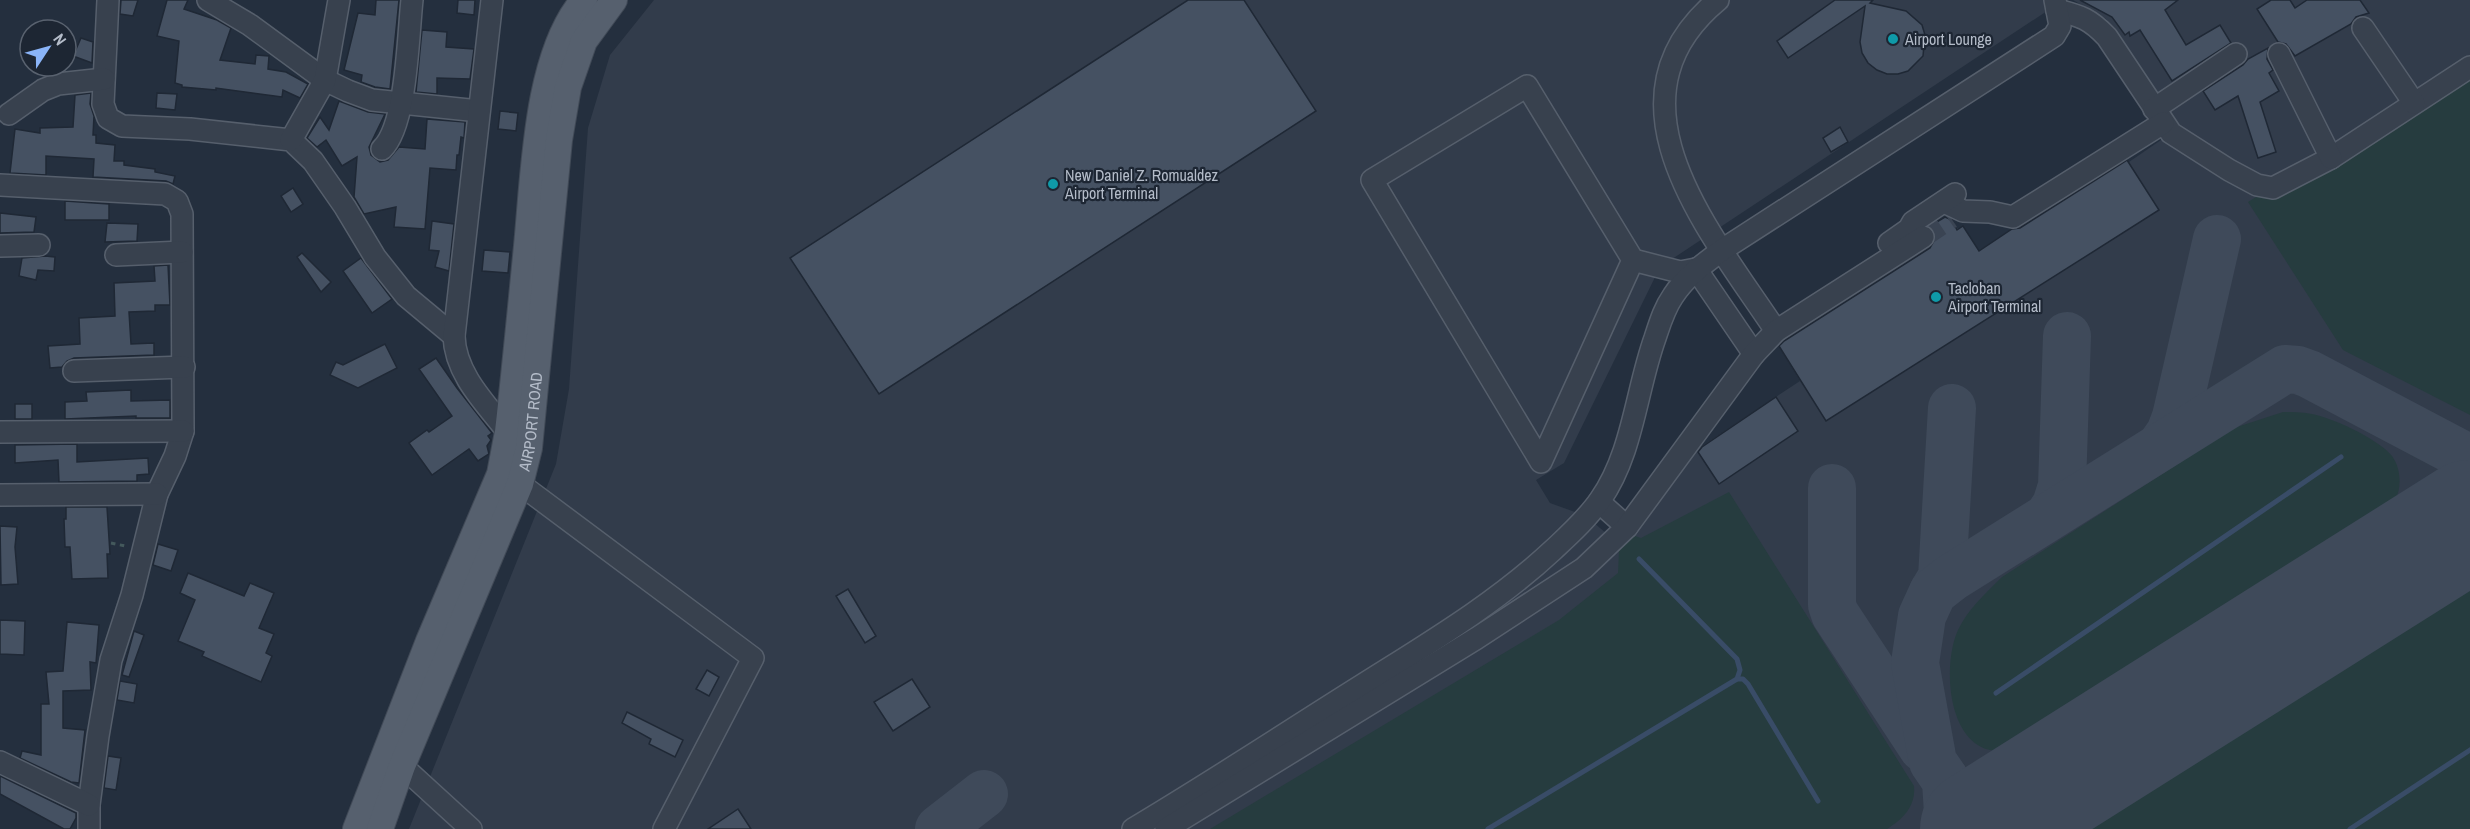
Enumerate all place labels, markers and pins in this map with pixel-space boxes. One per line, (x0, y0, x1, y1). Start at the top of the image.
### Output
place label: Airport Lounge (1904, 28, 1992, 50)
marker: Airport Lounge (1886, 32, 1900, 46)
place label: New Daniel Z. Romualdez Airport Terminal (1064, 164, 1219, 204)
marker: New Daniel Z. Romualdez Airport Terminal (1046, 177, 1060, 191)
place label: Tacloban Airport Terminal (1947, 277, 2041, 317)
marker: Tacloban Airport Terminal (1929, 290, 1943, 304)

